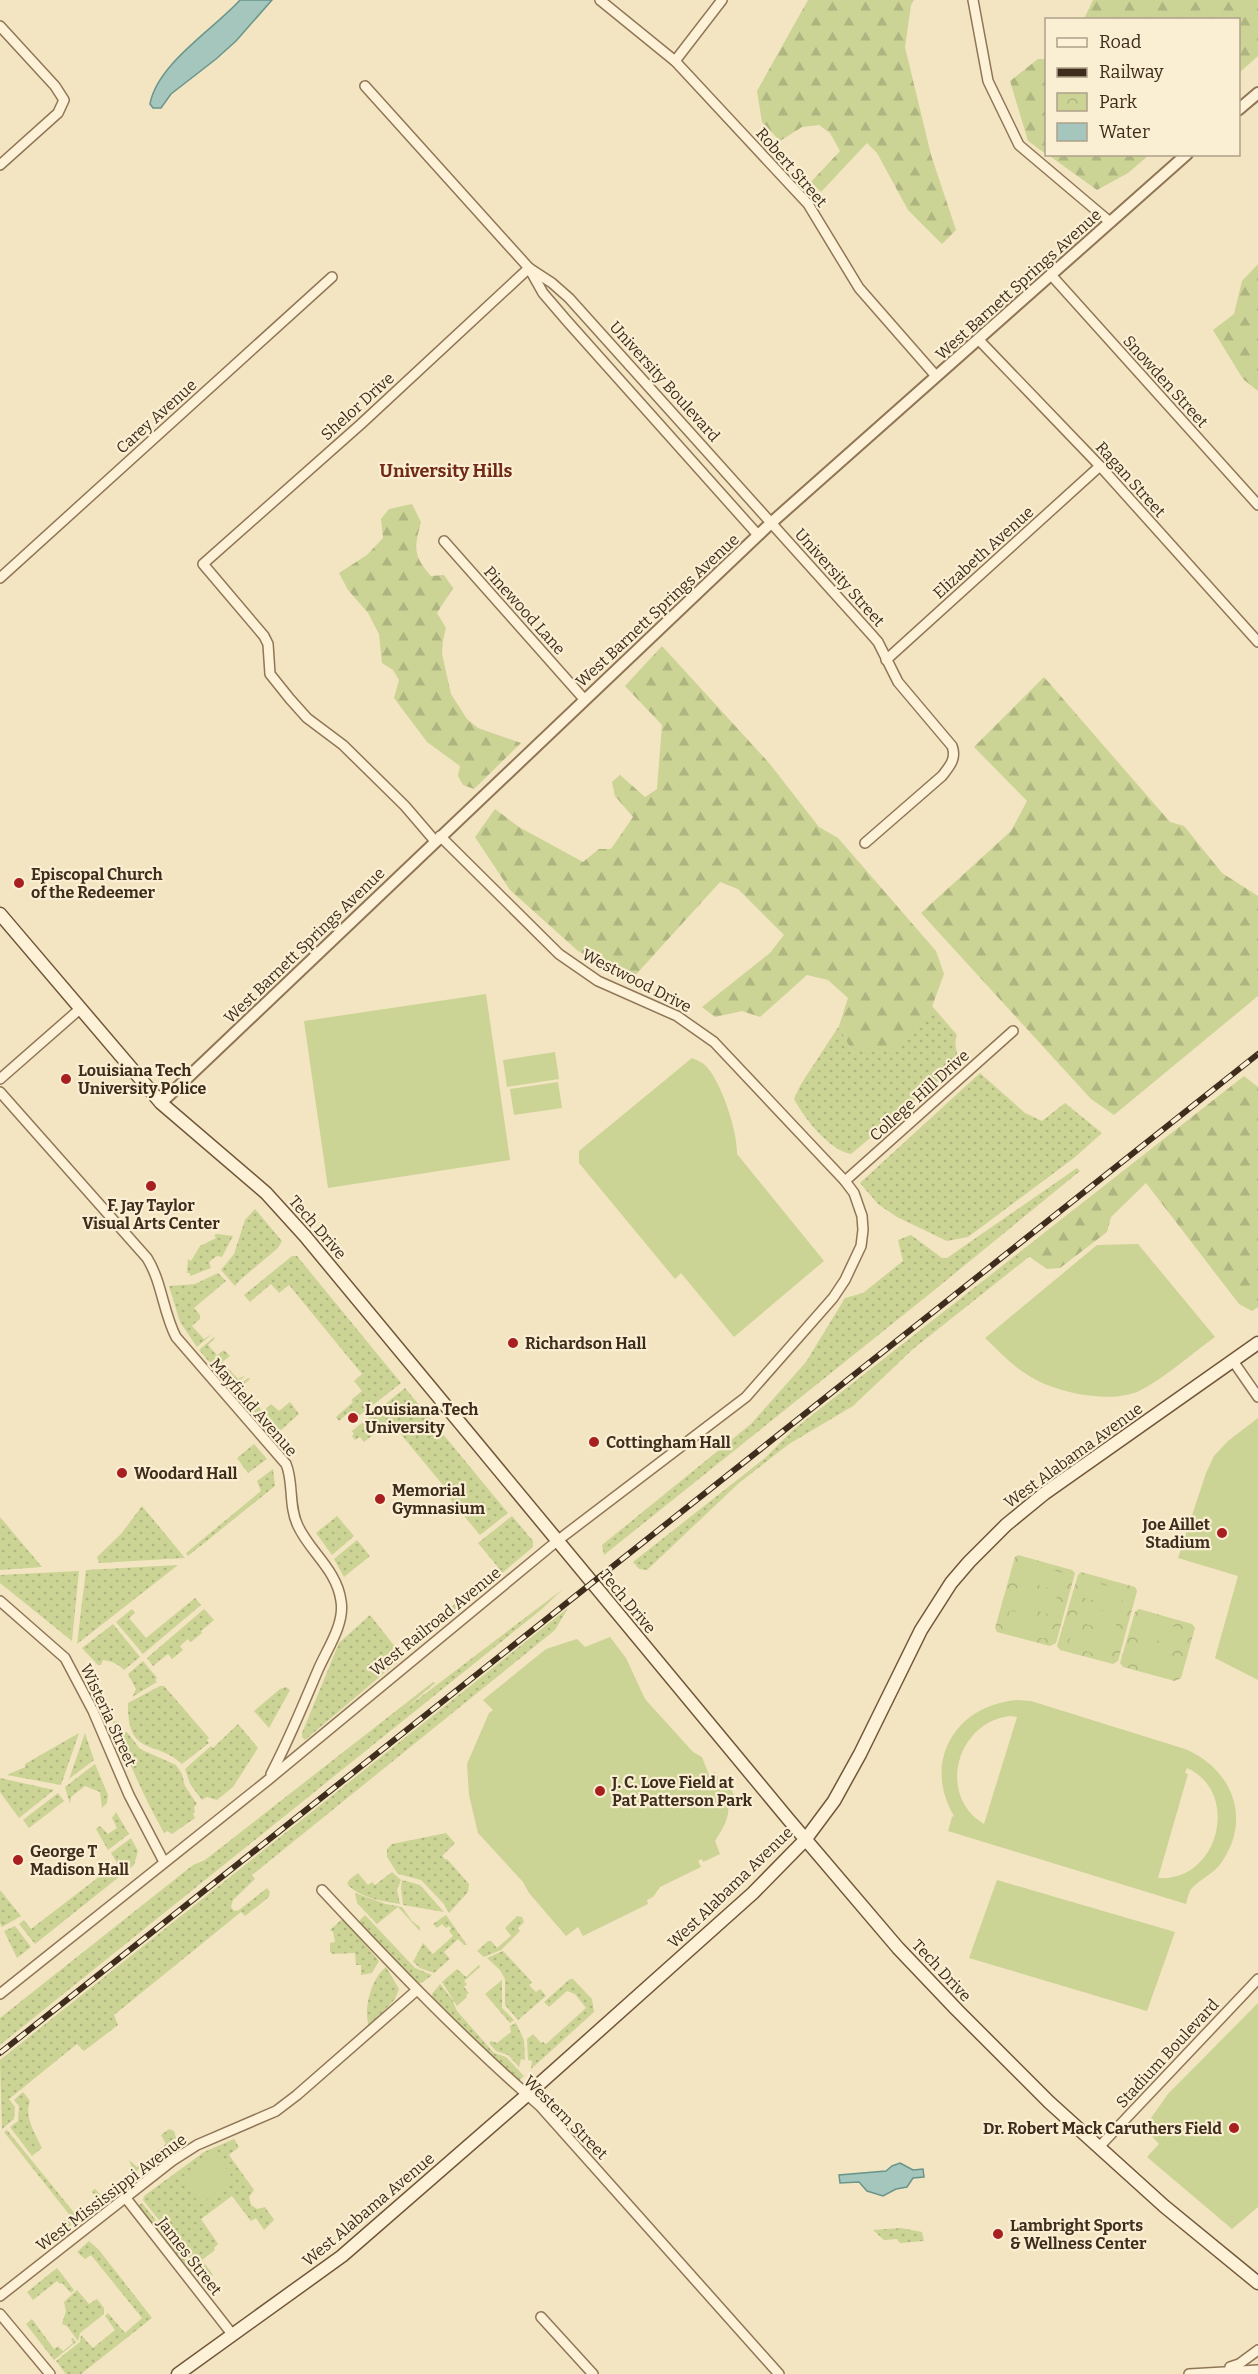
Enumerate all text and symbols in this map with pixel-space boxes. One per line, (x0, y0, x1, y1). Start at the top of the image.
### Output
legend (1045, 18, 1240, 156)
text: Road (1099, 31, 1142, 53)
text: Railway (1099, 61, 1164, 83)
text: Park (1099, 91, 1138, 113)
text: Water (1099, 121, 1150, 143)
street label: Robert Street (752, 124, 831, 211)
street label: West Barnett Springs Avenue (932, 205, 1105, 364)
street label: University Boulevard (606, 317, 724, 446)
street label: Snowden Street (1119, 331, 1212, 431)
street label: Shelor Drive (317, 369, 398, 444)
street label: Carey Avenue (112, 375, 201, 457)
street label: Ragan Street (1092, 438, 1170, 521)
district label: University Hills (380, 460, 513, 482)
street label: Elizabeth Avenue (929, 502, 1038, 603)
street label: University Street (791, 524, 889, 630)
street label: West Barnett Springs Avenue (572, 530, 743, 691)
street label: Pinewood Lane (480, 562, 569, 659)
street label: West Barnett Springs Avenue (220, 863, 389, 1027)
place label: Episcopal Church of the Redeemer (31, 865, 163, 902)
marker: Episcopal Church of the Redeemer (12, 876, 26, 890)
street label: Westwood Drive (579, 945, 695, 1016)
street label: College Hill Drive (866, 1046, 973, 1145)
place label: Louisiana Tech University Police (78, 1061, 206, 1098)
marker: Louisiana Tech University Police (59, 1072, 73, 1086)
marker: F. Jay Taylor Visual Arts Center (144, 1179, 158, 1193)
street label: Tech Drive (285, 1192, 350, 1263)
place label: F. Jay Taylor Visual Arts Center (82, 1196, 220, 1233)
place label: Richardson Hall (525, 1334, 646, 1353)
marker: Richardson Hall (506, 1336, 520, 1350)
street label: Mayfield Avenue (206, 1355, 301, 1460)
street label: West Alabama Avenue (1000, 1399, 1146, 1512)
place label: Louisiana Tech University (365, 1400, 478, 1437)
marker: Louisiana Tech University (346, 1411, 360, 1425)
place label: Cottingham Hall (606, 1433, 731, 1452)
marker: Cottingham Hall (587, 1435, 601, 1449)
place label: Woodard Hall (134, 1464, 237, 1483)
marker: Woodard Hall (115, 1466, 129, 1480)
place label: Memorial Gymnasium (392, 1481, 486, 1518)
marker: Memorial Gymnasium (373, 1492, 387, 1506)
place label: Joe Aillet Stadium (1141, 1515, 1211, 1552)
marker: Joe Aillet Stadium (1215, 1526, 1229, 1540)
street label: West Railroad Avenue (366, 1563, 504, 1680)
street label: Tech Drive (595, 1565, 660, 1637)
street label: Wisteria Street (76, 1661, 141, 1770)
place label: J. C. Love Field at Pat Patterson Park (611, 1773, 752, 1810)
marker: J. C. Love Field at Pat Patterson Park (593, 1784, 607, 1798)
street label: West Alabama Avenue (664, 1823, 797, 1952)
place label: George T Madison Hall (30, 1842, 129, 1879)
marker: George T Madison Hall (11, 1853, 25, 1867)
street label: Tech Drive (908, 1935, 975, 2005)
street label: Stadium Boulevard (1112, 1995, 1223, 2112)
street label: Western Street (520, 2071, 612, 2164)
place label: Dr. Robert Mack Caruthers Field (983, 2119, 1222, 2138)
marker: Dr. Robert Mack Caruthers Field (1227, 2121, 1241, 2135)
street label: West Mississippi Avenue (32, 2130, 190, 2255)
street label: West Alabama Avenue (298, 2149, 438, 2270)
street label: James Street (153, 2213, 226, 2299)
place label: Lambright Sports & Wellness Center (1010, 2216, 1147, 2253)
marker: Lambright Sports & Wellness Center (991, 2227, 1005, 2241)

